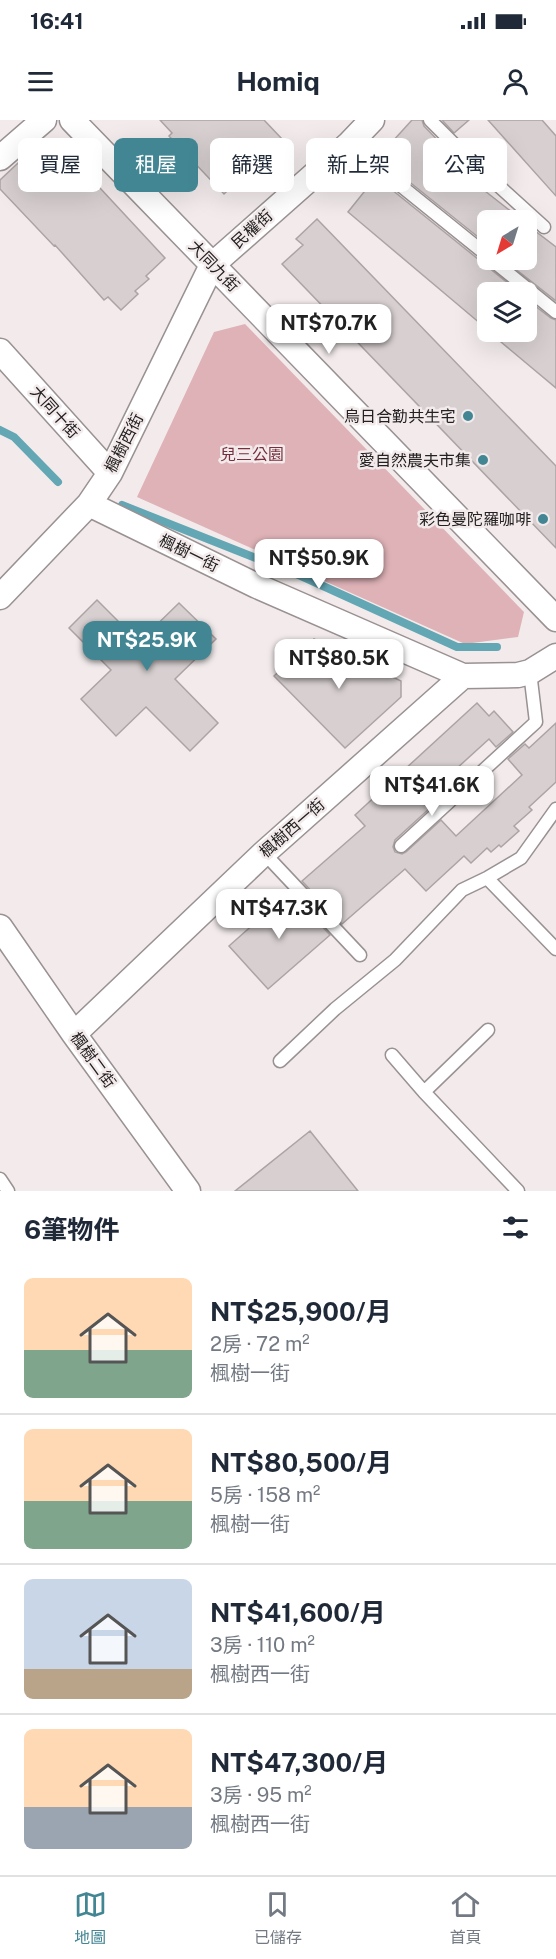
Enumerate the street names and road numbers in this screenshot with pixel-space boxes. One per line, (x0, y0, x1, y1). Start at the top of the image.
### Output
street label: 民權街 (228, 206, 276, 252)
street label: 大同九街 (185, 236, 243, 296)
street label: 大同十街 (27, 382, 83, 442)
street label: 楓樹西街 (101, 410, 147, 476)
street label: 楓樹一街 (156, 530, 222, 576)
street label: 楓樹西一街 (256, 795, 328, 861)
street label: 楓樹二街 (67, 1029, 119, 1091)

